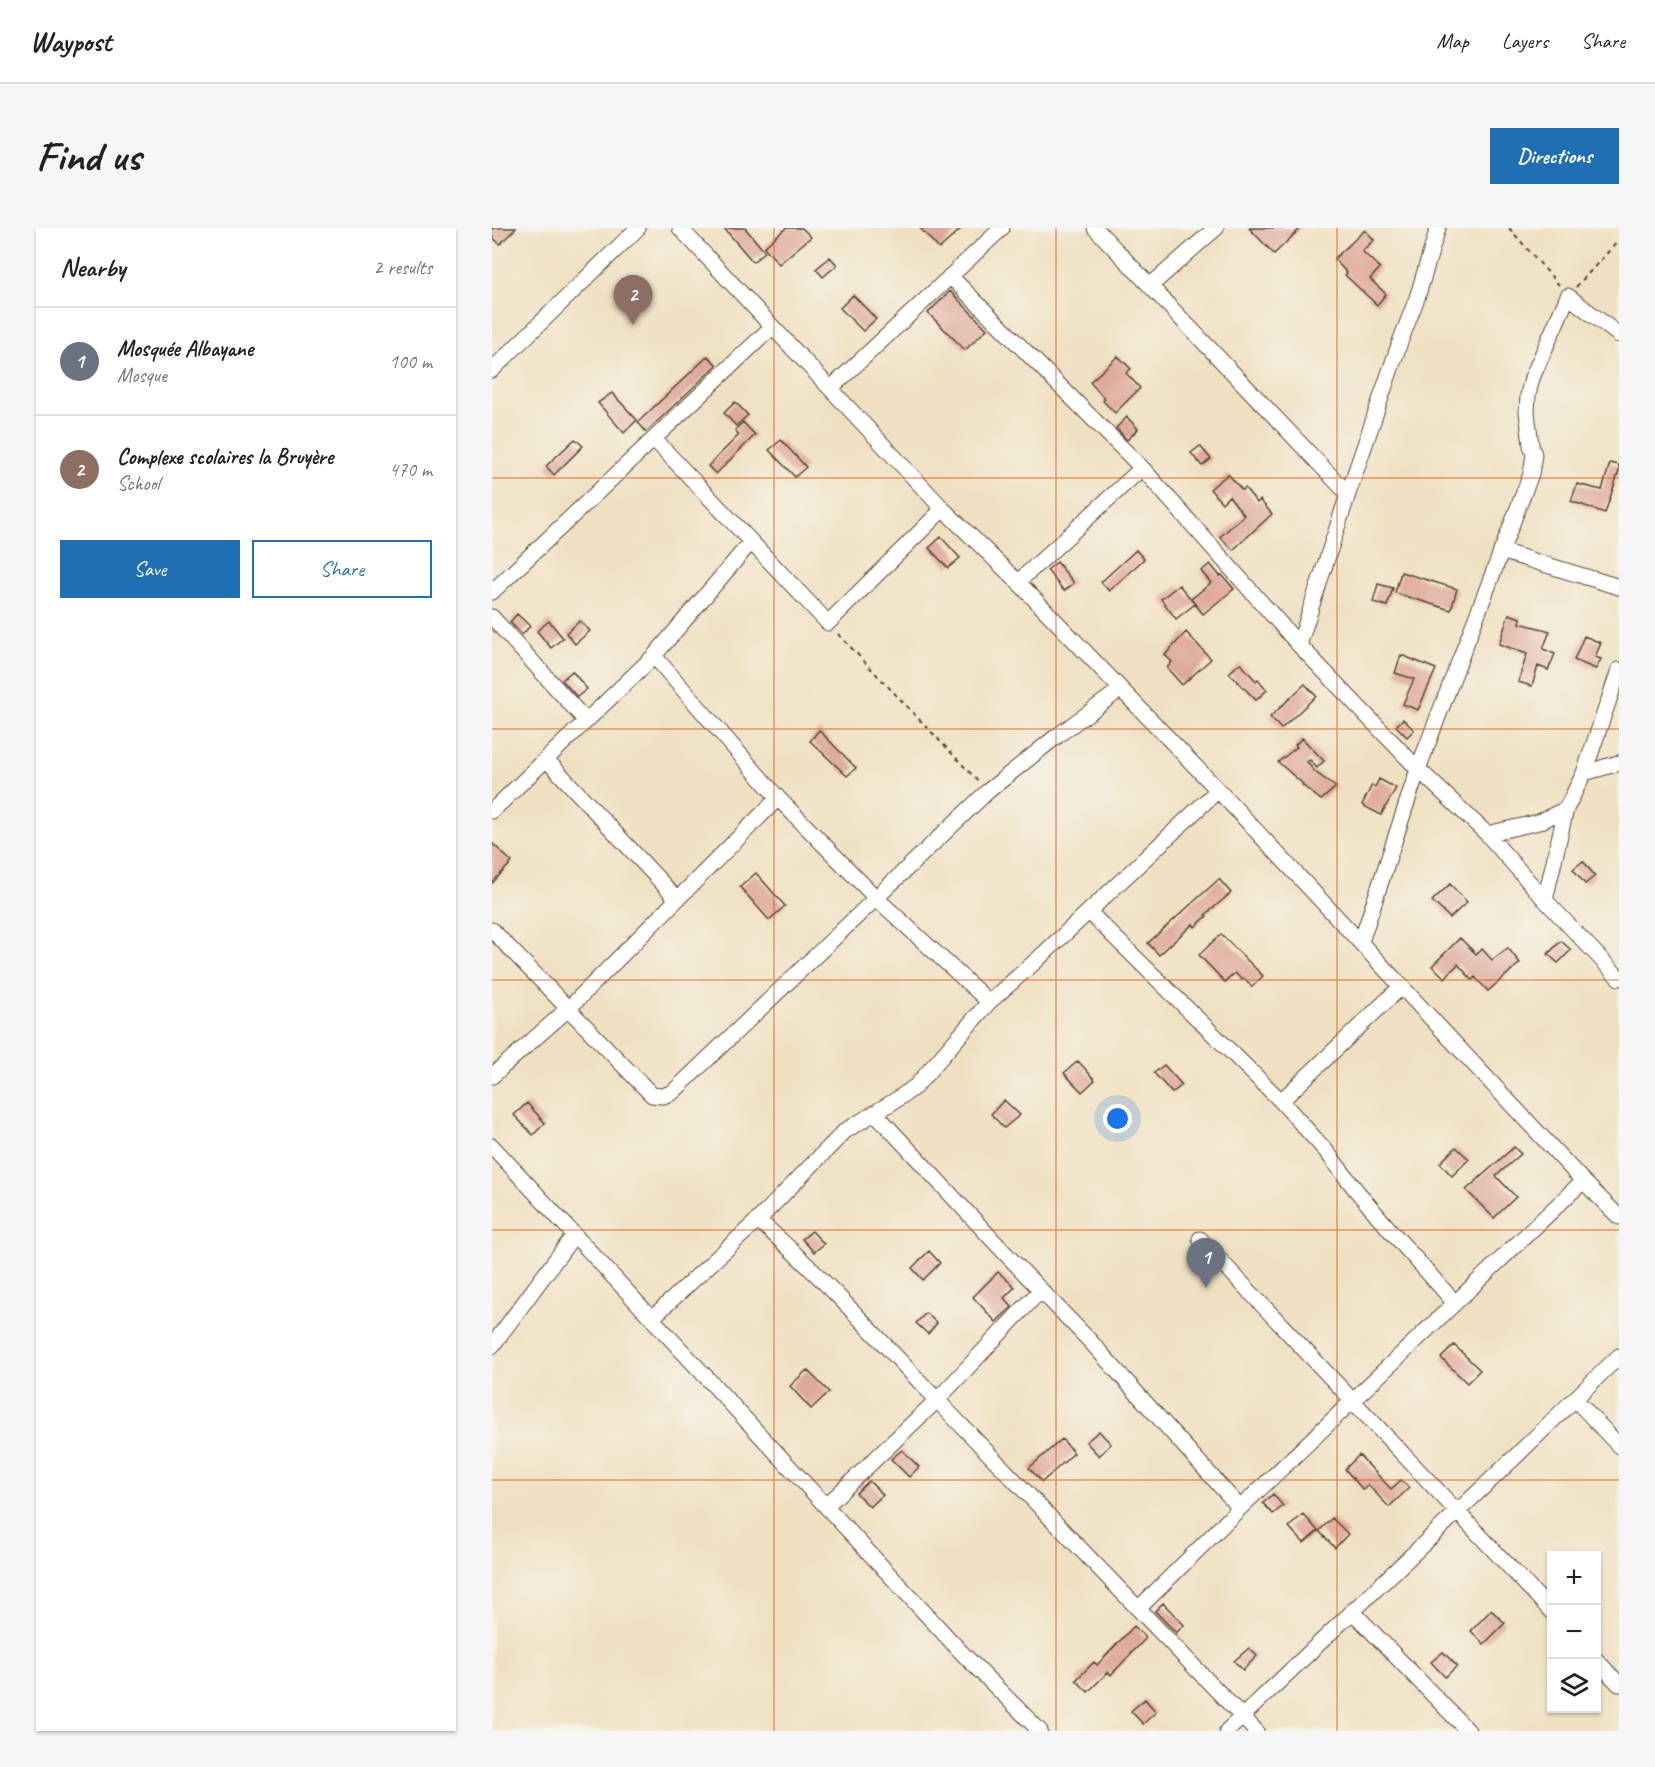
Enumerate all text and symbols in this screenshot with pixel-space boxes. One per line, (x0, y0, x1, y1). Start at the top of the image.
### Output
text: Waypost (30, 24, 111, 59)
text: Map (1436, 28, 1469, 54)
text: Layers (1502, 28, 1548, 54)
text: Share (1581, 28, 1625, 54)
button: Directions (1490, 128, 1619, 184)
text: Find us (36, 130, 141, 183)
text: Nearby (60, 251, 125, 284)
text: 2 results (373, 255, 432, 280)
pin: 2 (614, 276, 652, 325)
text: Mosquée Albayane (117, 335, 253, 363)
text: 1 (75, 349, 84, 374)
text: 100 m (389, 349, 432, 374)
text: Mosque (117, 363, 167, 388)
text: Complexe scolaires la Bruyère (117, 443, 333, 471)
text: 2 (75, 457, 84, 482)
text: 470 m (389, 457, 432, 482)
text: School (117, 471, 160, 496)
button: Save (60, 540, 240, 598)
button: Share (252, 540, 432, 598)
your location (1103, 1104, 1132, 1133)
pin: 1 (1186, 1238, 1226, 1288)
map controls (1547, 1551, 1601, 1713)
button: + (1547, 1551, 1601, 1605)
button: − (1547, 1605, 1601, 1659)
button: layers (1547, 1659, 1601, 1713)

